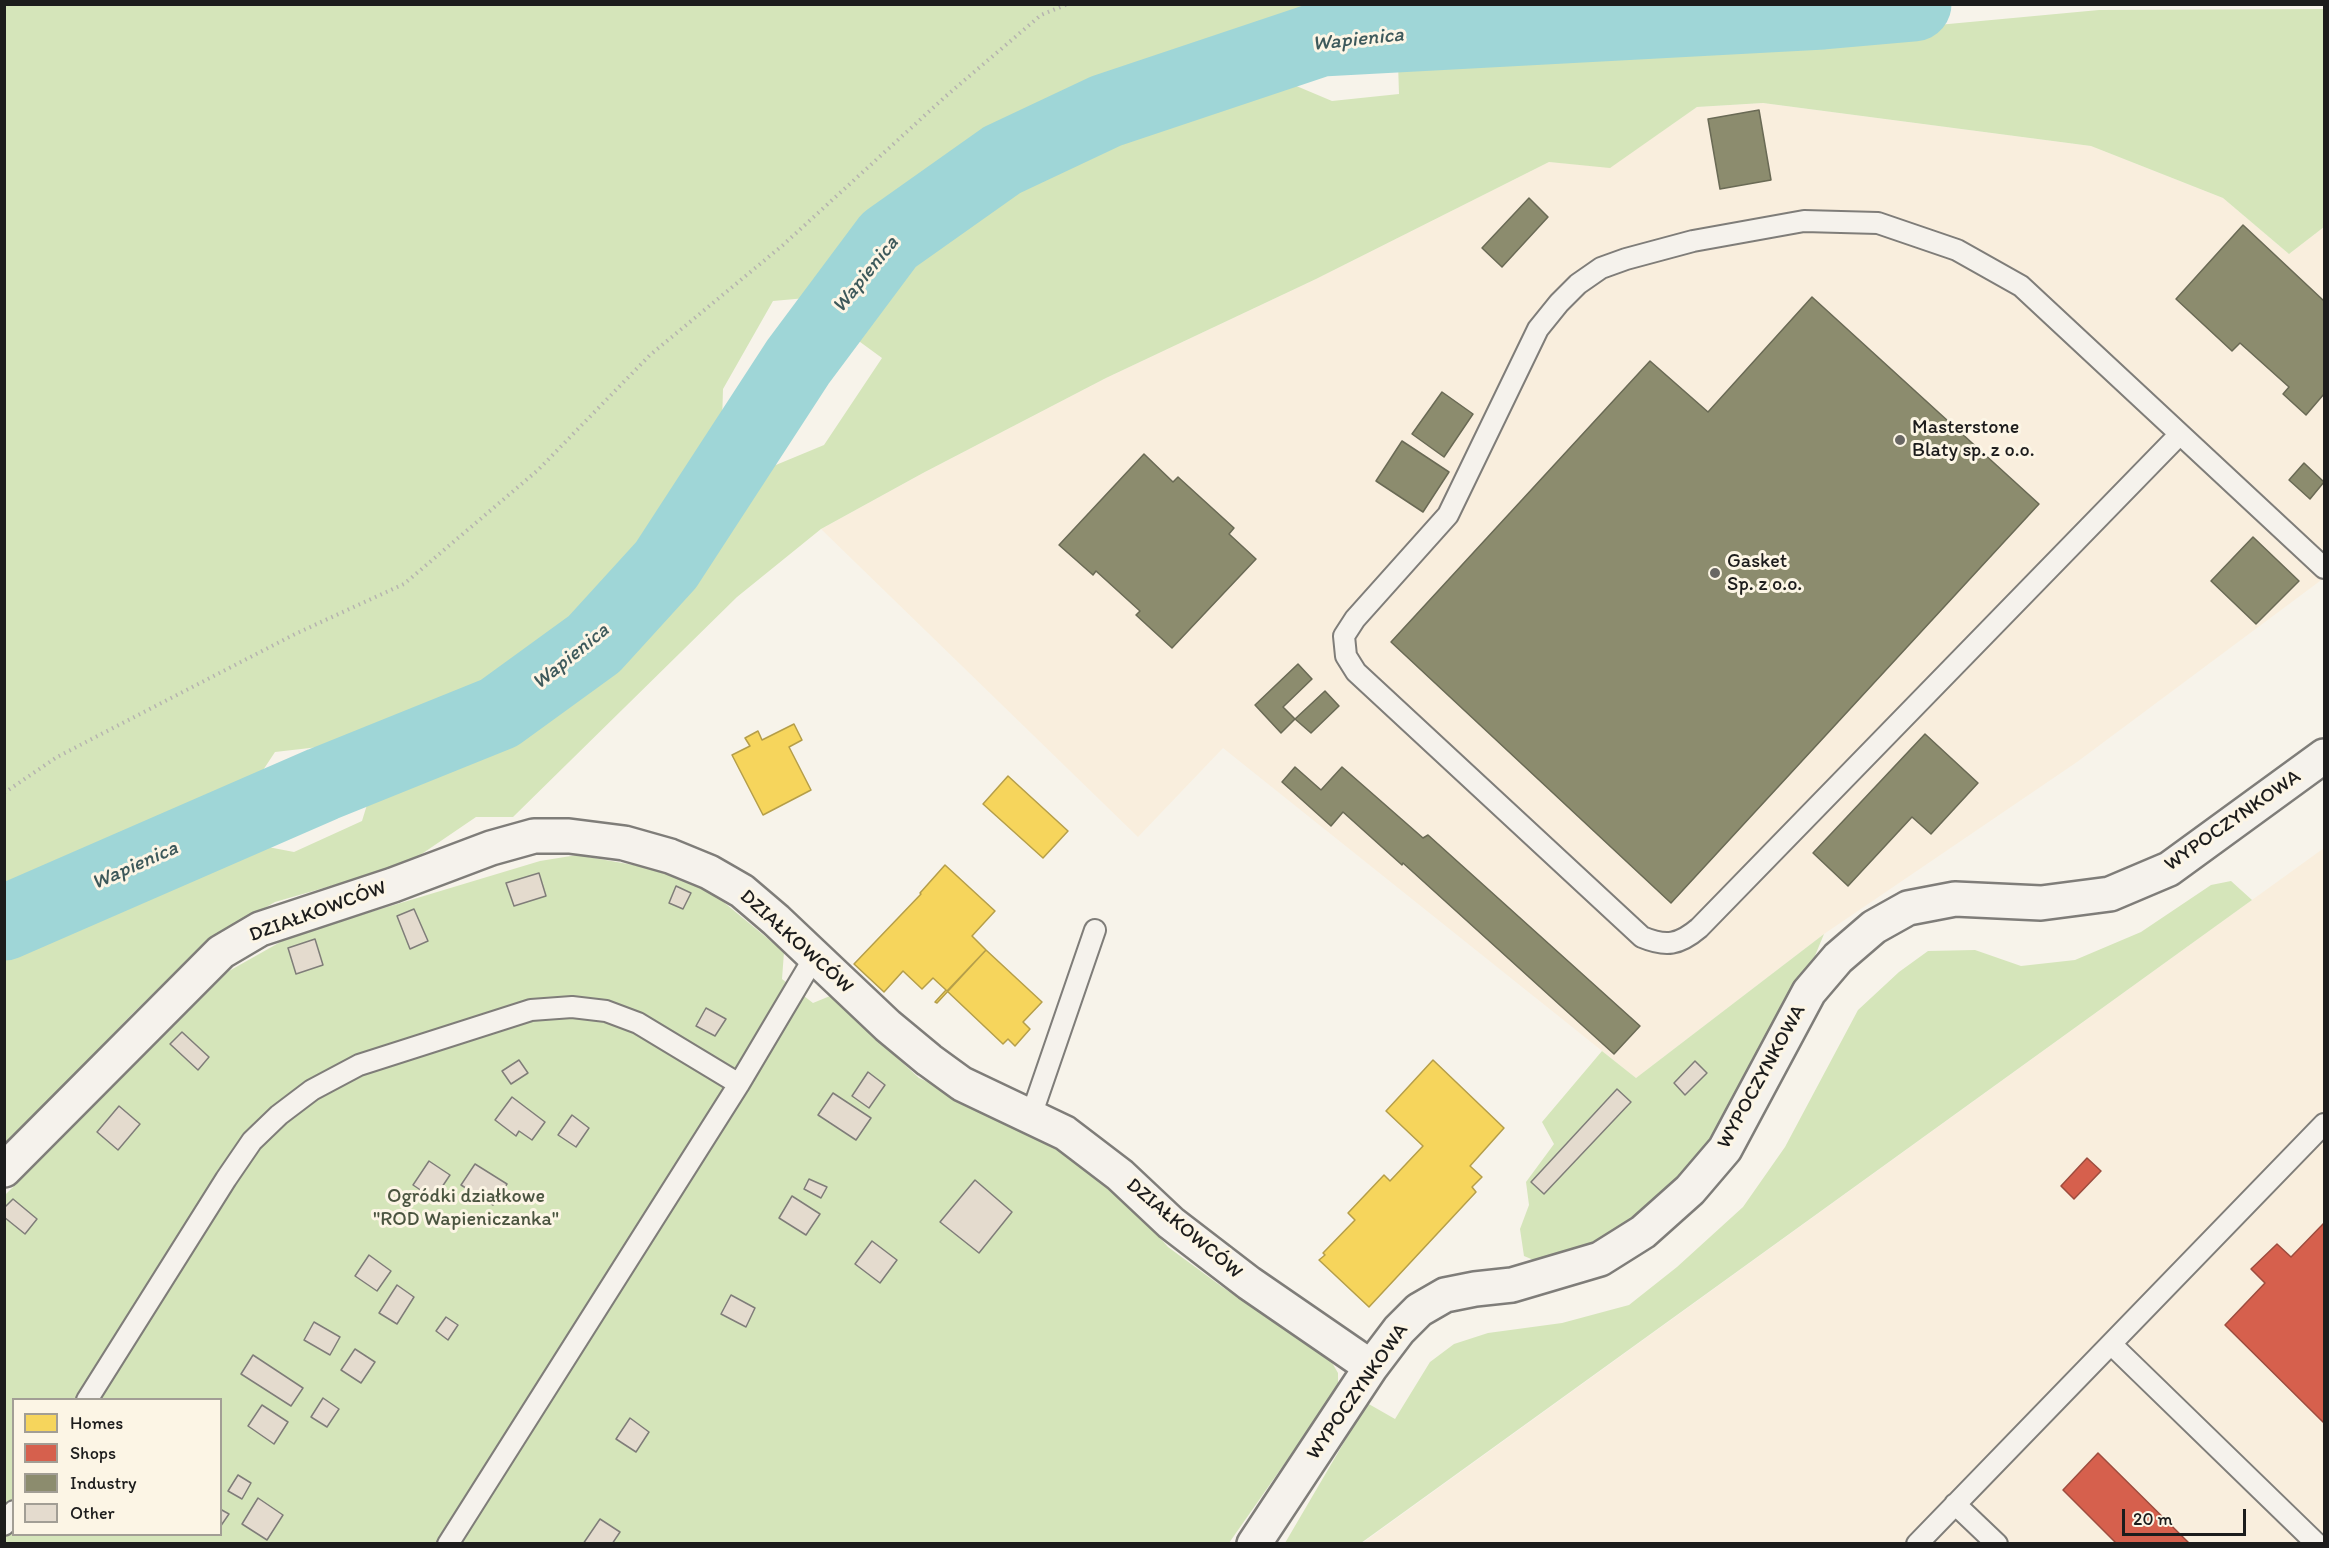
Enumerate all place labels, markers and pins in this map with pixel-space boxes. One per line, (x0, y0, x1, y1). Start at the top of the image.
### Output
place label: Masterstone Blaty sp. z o.o. (1912, 416, 2035, 463)
marker: Masterstone Blaty sp. z o.o. (1893, 433, 1907, 447)
place label: Gasket Sp. z o.o. (1727, 550, 1802, 597)
marker: Gasket Sp. z o.o. (1708, 566, 1722, 580)

